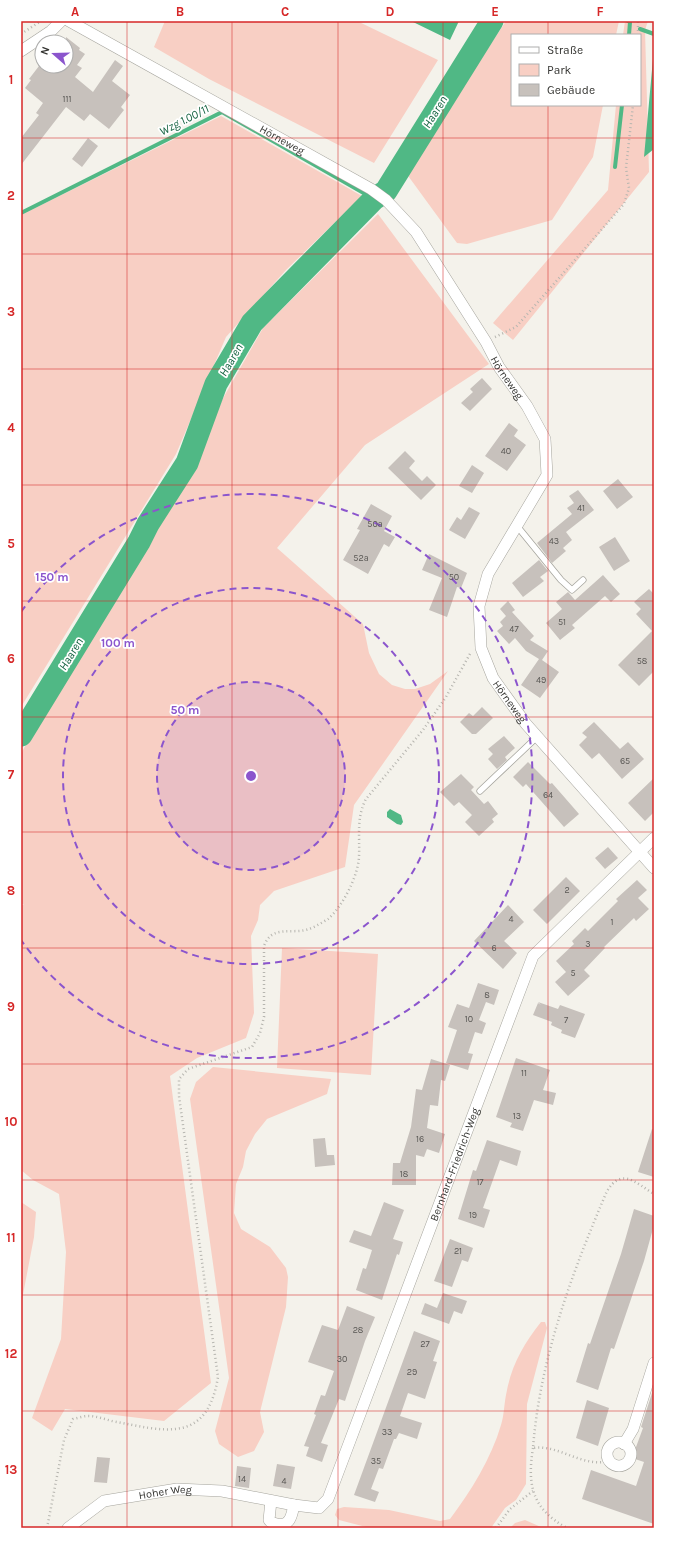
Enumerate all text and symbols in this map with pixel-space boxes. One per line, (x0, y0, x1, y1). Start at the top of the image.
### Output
text: A (71, 4, 79, 19)
text: B (176, 4, 184, 19)
text: C (281, 4, 289, 19)
text: D (386, 4, 395, 19)
text: E (491, 4, 499, 19)
text: F (596, 4, 604, 19)
north arrow (34, 34, 74, 74)
legend (511, 34, 641, 106)
text: Straße (547, 43, 583, 57)
text: N (38, 45, 53, 57)
text: Park (547, 63, 572, 77)
text: 1 (9, 72, 13, 87)
text: Gebäude (547, 83, 595, 97)
water label: Haaren (420, 93, 450, 131)
house number: 111 (63, 94, 71, 104)
water label: Wzg 1.00/11 (157, 101, 211, 138)
street label: Hörneweg (257, 122, 308, 158)
text: 2 (7, 188, 15, 203)
text: 3 (7, 304, 15, 319)
water label: Haaren (216, 341, 246, 379)
street label: Hörneweg (488, 354, 527, 402)
text: 4 (7, 420, 15, 435)
house number: 40 (501, 446, 511, 456)
house number: 41 (577, 503, 585, 513)
house number: 50a (367, 519, 383, 529)
text: 5 (7, 536, 15, 551)
house number: 43 (549, 536, 559, 546)
house number: 52a (353, 553, 369, 563)
text: 150 m (35, 570, 69, 584)
house number: 50 (449, 572, 459, 582)
house number: 51 (558, 617, 566, 627)
house number: 47 (509, 624, 519, 634)
water label: Haaren (56, 635, 86, 673)
text: 100 m (101, 636, 135, 650)
text: 6 (7, 651, 15, 666)
house number: 58 (637, 656, 648, 666)
house number: 49 (536, 675, 546, 685)
street label: Hörneweg (490, 678, 530, 726)
text: 50 m (171, 703, 200, 717)
house number: 65 (620, 756, 630, 766)
text: 7 (8, 767, 15, 782)
centre of rings (244, 769, 258, 783)
house number: 64 (543, 790, 553, 800)
text: 8 (7, 883, 15, 898)
house number: 2 (564, 885, 570, 895)
house number: 4 (508, 914, 514, 924)
house number: 1 (611, 917, 614, 927)
house number: 3 (585, 939, 591, 949)
house number: 6 (491, 943, 497, 953)
house number: 5 (570, 968, 576, 978)
house number: 8 (484, 990, 490, 1000)
text: 9 (7, 999, 15, 1014)
house number: 10 (465, 1014, 473, 1024)
house number: 7 (564, 1015, 569, 1025)
house number: 11 (521, 1068, 527, 1078)
street label: Bernhard-Friedrich-Weg (427, 1105, 482, 1223)
house number: 13 (513, 1111, 521, 1121)
text: 10 (5, 1114, 17, 1129)
house number: 16 (416, 1134, 424, 1144)
house number: 18 (400, 1169, 409, 1179)
house number: 17 (476, 1177, 484, 1187)
house number: 19 (469, 1210, 477, 1220)
text: 11 (6, 1230, 16, 1245)
house number: 21 (454, 1246, 462, 1256)
house number: 28 (353, 1325, 364, 1335)
house number: 27 (420, 1339, 430, 1349)
text: 12 (5, 1346, 17, 1361)
house number: 30 (337, 1354, 347, 1364)
house number: 29 (407, 1367, 417, 1377)
house number: 33 (382, 1427, 392, 1437)
house number: 35 (371, 1456, 381, 1466)
text: 13 (5, 1462, 17, 1477)
house number: 14 (238, 1474, 246, 1484)
house number: 4 (281, 1476, 287, 1486)
street label: Hoher Weg (138, 1482, 193, 1502)

